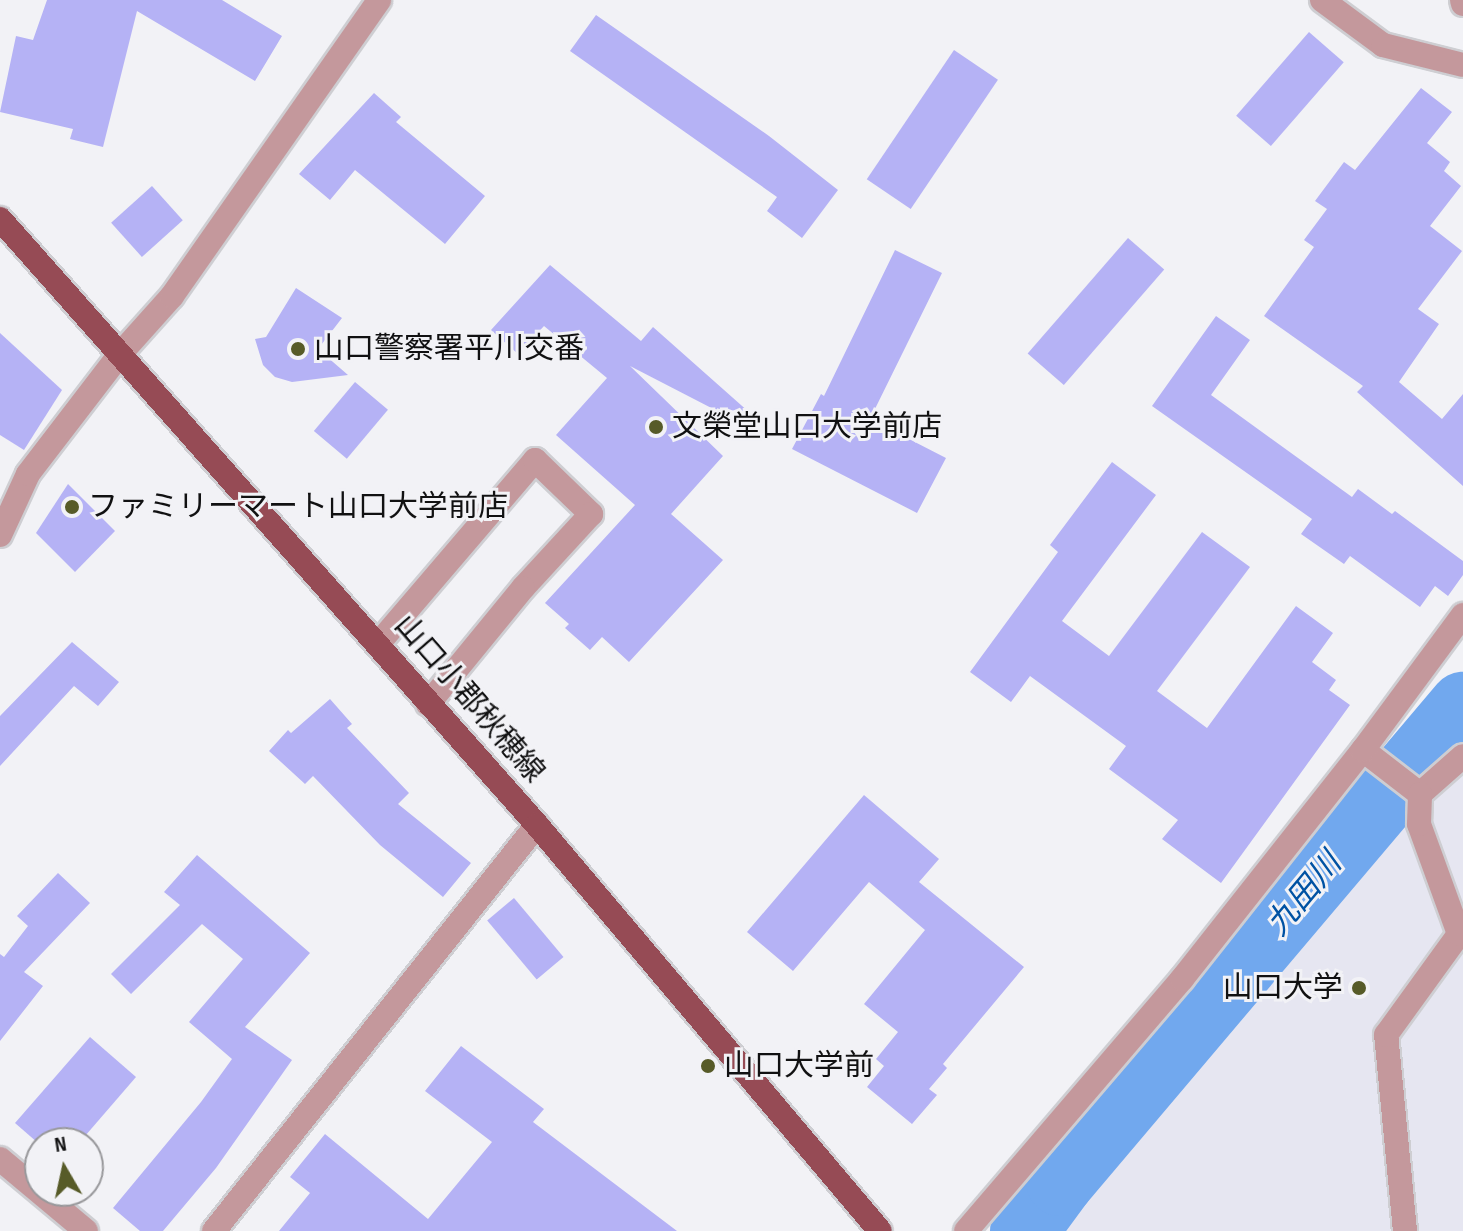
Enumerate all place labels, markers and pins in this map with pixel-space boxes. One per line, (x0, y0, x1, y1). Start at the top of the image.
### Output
place label: 山口警察署平川交番 (314, 331, 584, 367)
marker: 山口警察署平川交番 (289, 340, 307, 358)
place label: 文榮堂山口大学前店 (672, 409, 942, 445)
marker: 文榮堂山口大学前店 (647, 418, 665, 436)
place label: ファミリーマート山口大学前店 (88, 489, 508, 525)
marker: ファミリーマート山口大学前店 (63, 498, 81, 516)
place label: 山口大学 (1223, 970, 1343, 1006)
marker: 山口大学 (1350, 979, 1368, 997)
place label: 山口大学前 (724, 1048, 874, 1084)
marker: 山口大学前 (699, 1057, 717, 1075)

